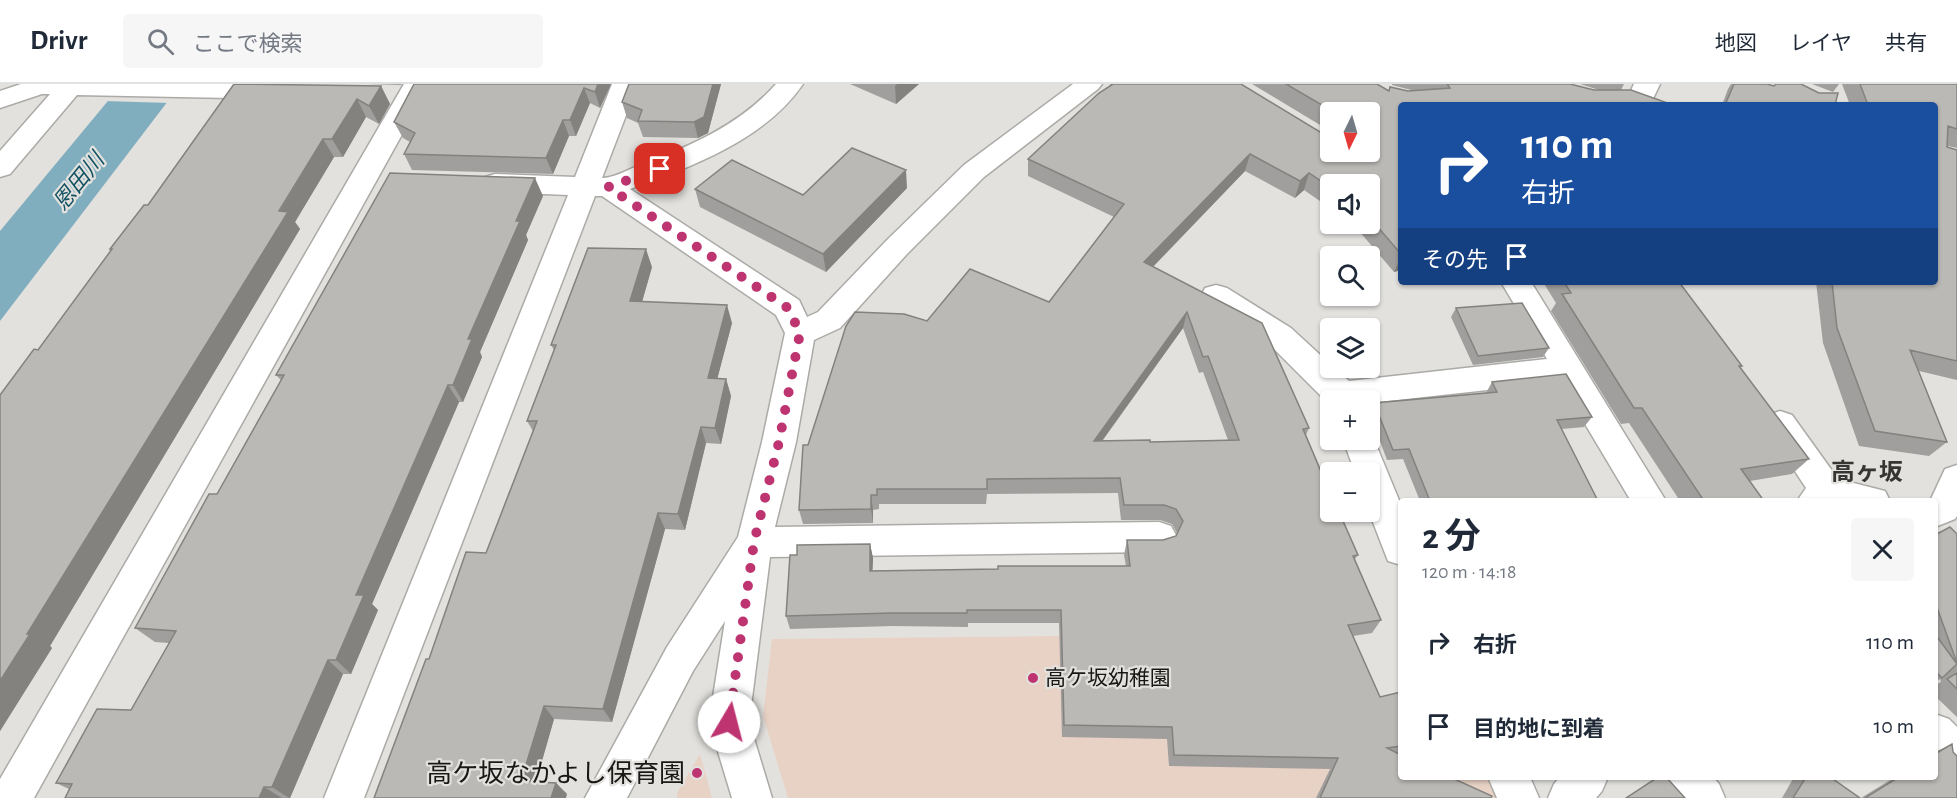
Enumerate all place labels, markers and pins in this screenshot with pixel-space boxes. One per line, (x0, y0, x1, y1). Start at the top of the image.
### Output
pin (634, 143, 685, 194)
place label: 高ケ坂幼稚園 (1045, 667, 1171, 689)
marker: 高ケ坂幼稚園 (1026, 671, 1040, 685)
place label: 高ケ坂なかよし保育園 (426, 760, 685, 787)
marker: 高ケ坂なかよし保育園 (690, 766, 704, 780)

